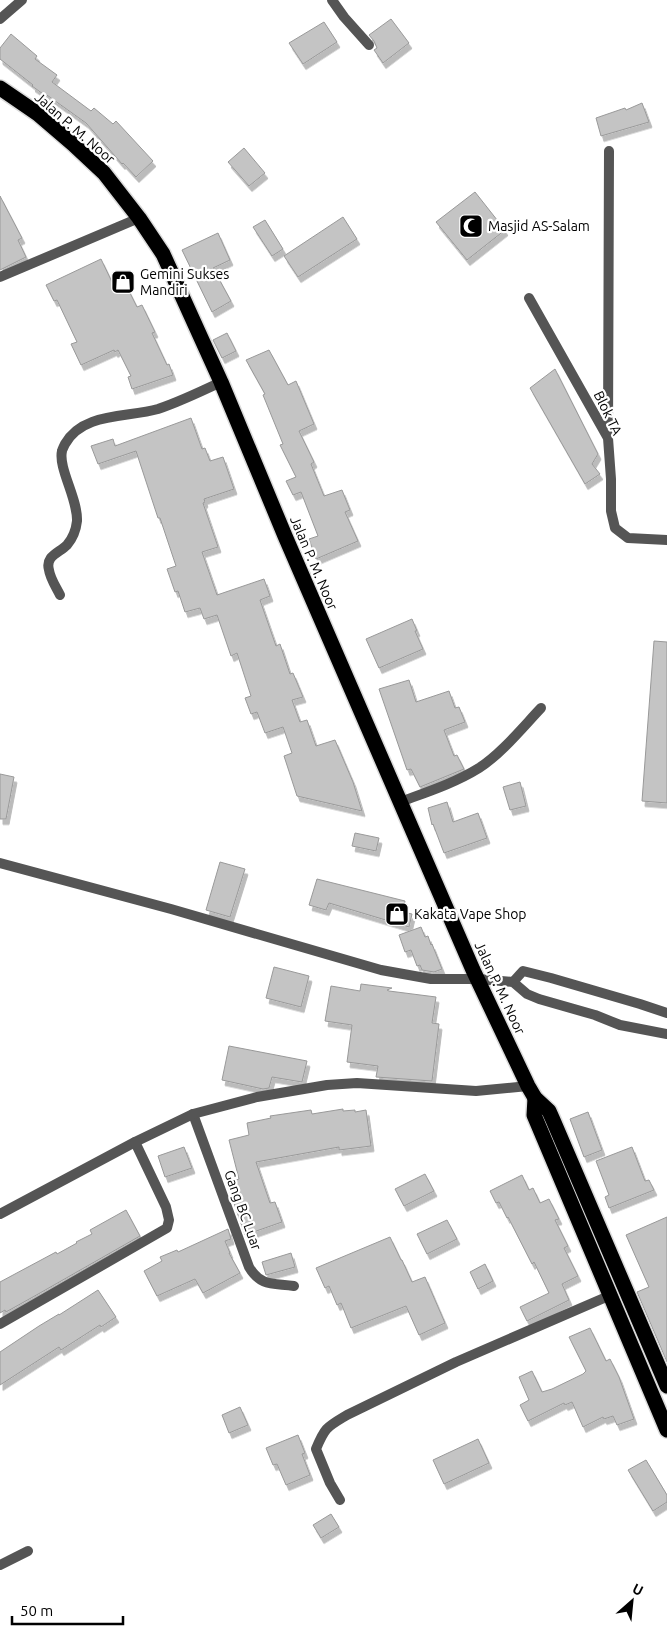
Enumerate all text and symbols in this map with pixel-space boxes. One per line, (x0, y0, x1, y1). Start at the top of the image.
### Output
street label: Jalan P. M. Noor (32, 89, 119, 167)
mosque icon: Masjid AS-Salam (458, 213, 484, 239)
place label: Masjid AS-Salam (488, 218, 590, 234)
place label: Gemini Sukses Mandiri (140, 266, 229, 298)
shop icon: Gemini Sukses Mandiri (110, 269, 136, 295)
street label: Blok TA (590, 388, 626, 438)
street label: Jalan P. M. Noor (287, 514, 341, 613)
shop icon: Kakata Vape Shop (384, 901, 410, 927)
place label: Kakata Vape Shop (414, 906, 527, 922)
street label: Jalan P. M. Noor (471, 939, 529, 1038)
street label: Gang BC Luar (221, 1168, 265, 1253)
north arrow (607, 1576, 657, 1626)
text: U (630, 1580, 646, 1599)
scale bar (12, 1594, 124, 1626)
text: 50 m (20, 1602, 53, 1619)

